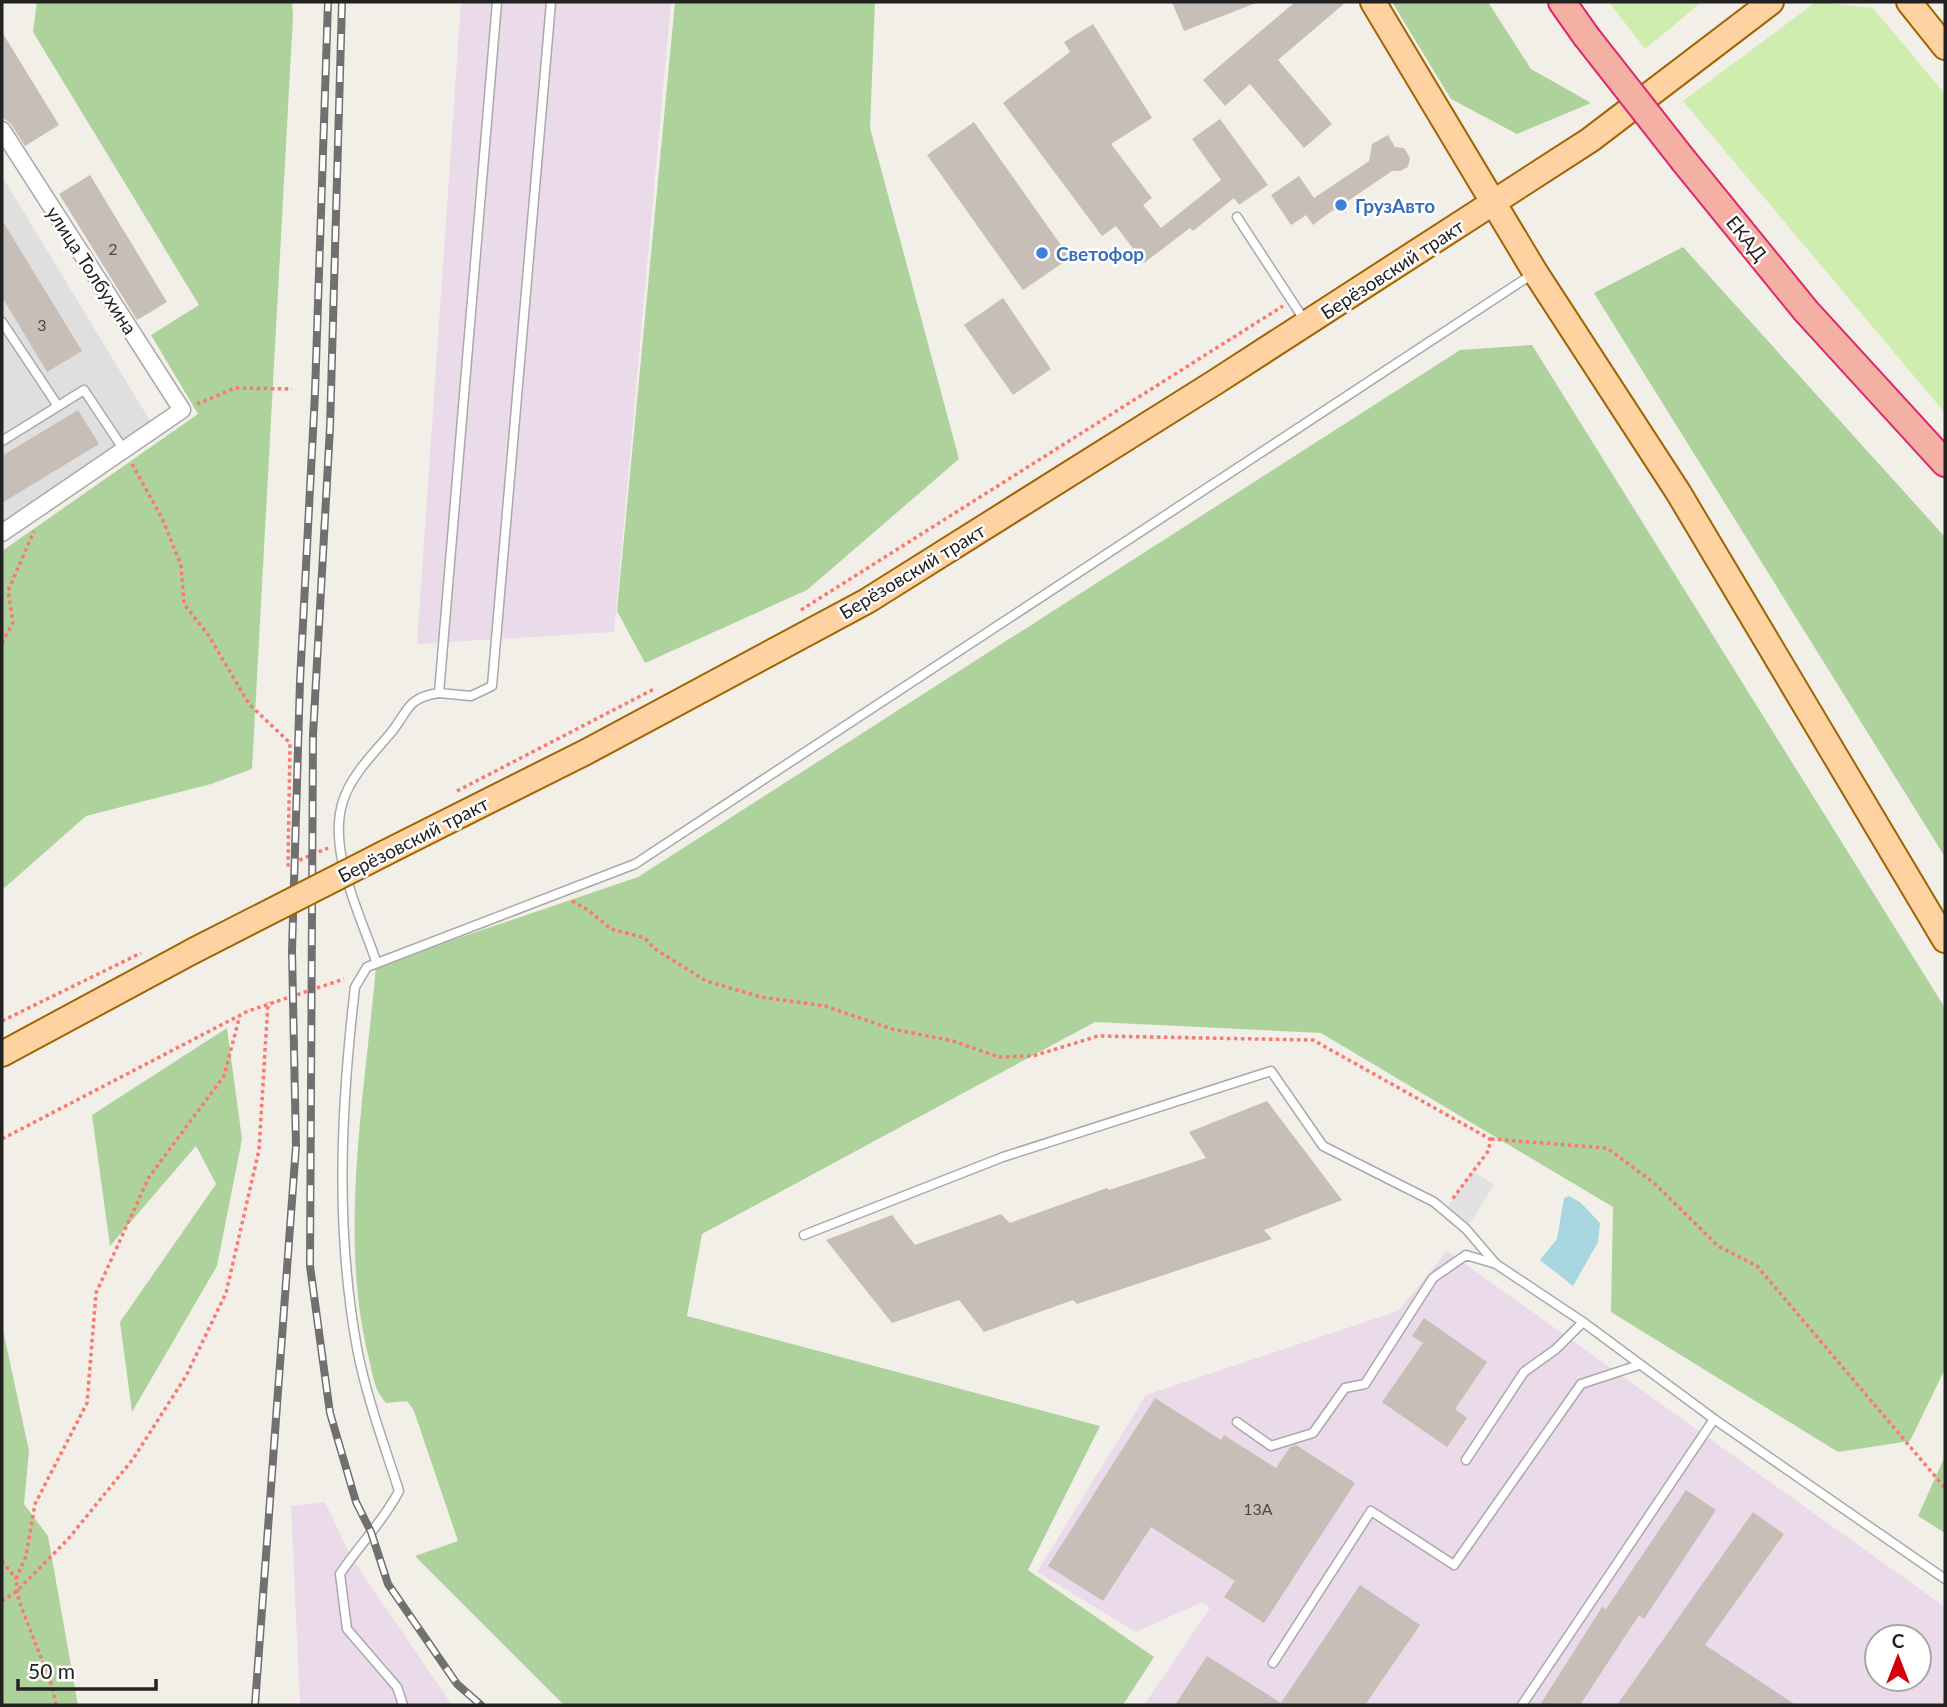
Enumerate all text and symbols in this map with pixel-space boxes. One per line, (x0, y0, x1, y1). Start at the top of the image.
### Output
place label: ГрузАвто (1355, 194, 1435, 217)
marker: ГрузАвто (1333, 197, 1349, 213)
street label: улица Толбухина (42, 202, 142, 338)
street label: ЕКАД (1722, 211, 1772, 265)
street label: Берёзовский тракт (1316, 214, 1468, 324)
house number: 2 (108, 239, 118, 258)
place label: Светофор (1056, 242, 1144, 265)
marker: Светофор (1034, 245, 1050, 261)
house number: 3 (37, 315, 47, 334)
street label: Берёзовский тракт (835, 518, 989, 624)
street label: Берёзовский тракт (334, 791, 492, 887)
house number: 13А (1243, 1499, 1273, 1518)
north arrow (1863, 1623, 1933, 1693)
text: С (1892, 1629, 1905, 1652)
scale bar (18, 1648, 156, 1692)
text: 50 m (28, 1658, 75, 1683)

